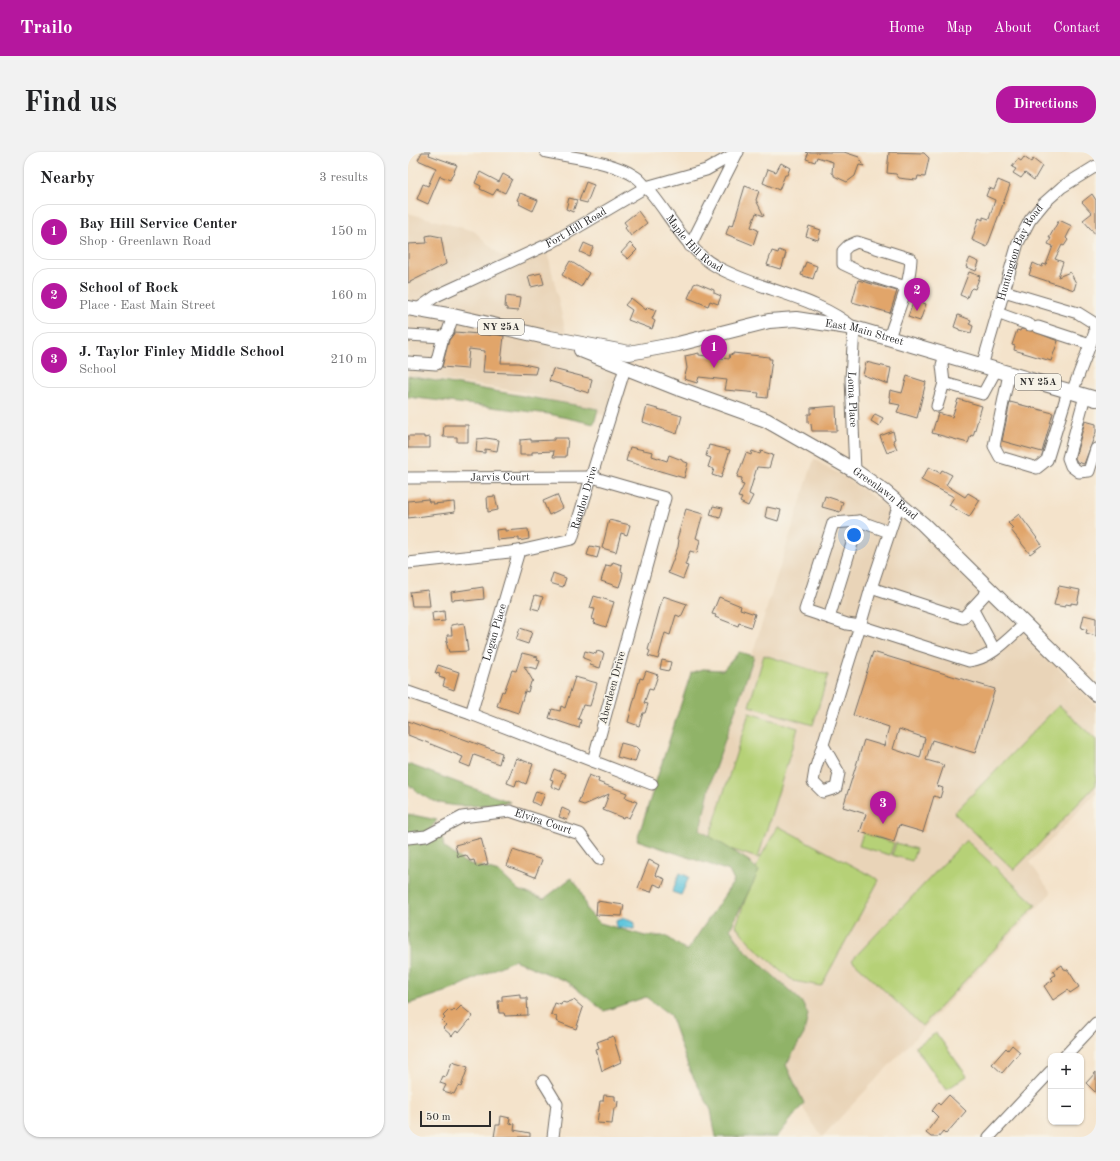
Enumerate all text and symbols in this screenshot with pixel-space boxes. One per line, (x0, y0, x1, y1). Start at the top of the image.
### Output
text: Trailo (20, 19, 73, 38)
text: Home (889, 21, 924, 35)
text: Map (946, 21, 972, 35)
text: About (994, 21, 1031, 35)
text: Contact (1053, 21, 1100, 35)
button: Directions (996, 86, 1096, 123)
text: Find us (24, 90, 117, 118)
text: Nearby (40, 170, 95, 187)
text: 3 results (319, 171, 368, 184)
street label: Huntington Bay Road (996, 203, 1046, 302)
street label: Fort Hill Road (544, 206, 609, 250)
street label: Maple Hill Road (664, 213, 725, 274)
text: Bay Hill Service Center (79, 217, 237, 232)
text: 1 (50, 225, 58, 238)
text: 150 m (330, 225, 367, 238)
text: Shop · Greenlawn Road (79, 235, 211, 248)
pin: 2 (904, 278, 930, 311)
text: School of Rock (79, 281, 179, 296)
text: 2 (50, 289, 58, 302)
text: 160 m (330, 289, 367, 302)
text: Place · East Main Street (79, 299, 216, 312)
street label: East Main Street (824, 318, 905, 348)
road number: NY 25A (478, 319, 524, 335)
pin: 1 (701, 335, 727, 368)
text: J. Taylor Finley Middle School (79, 345, 284, 360)
text: 3 (50, 353, 58, 366)
text: 210 m (330, 353, 367, 366)
text: School (79, 363, 116, 376)
street label: Loma Place (845, 371, 859, 427)
road number: NY 25A (1015, 374, 1061, 390)
street label: Randou Drive (570, 465, 600, 531)
street label: Greenlawn Road (850, 465, 920, 522)
street label: Jarvis Court (470, 472, 530, 483)
your location (844, 525, 864, 545)
street label: Logan Place (481, 603, 509, 662)
street label: Aberdeen Drive (598, 650, 628, 726)
pin: 3 (870, 791, 896, 824)
street label: Elvira Court (513, 807, 573, 836)
map controls (1048, 1053, 1084, 1125)
button: + (1048, 1053, 1084, 1089)
button: − (1048, 1089, 1084, 1125)
scale bar (420, 1109, 491, 1128)
text: 50 m (426, 1112, 451, 1123)

